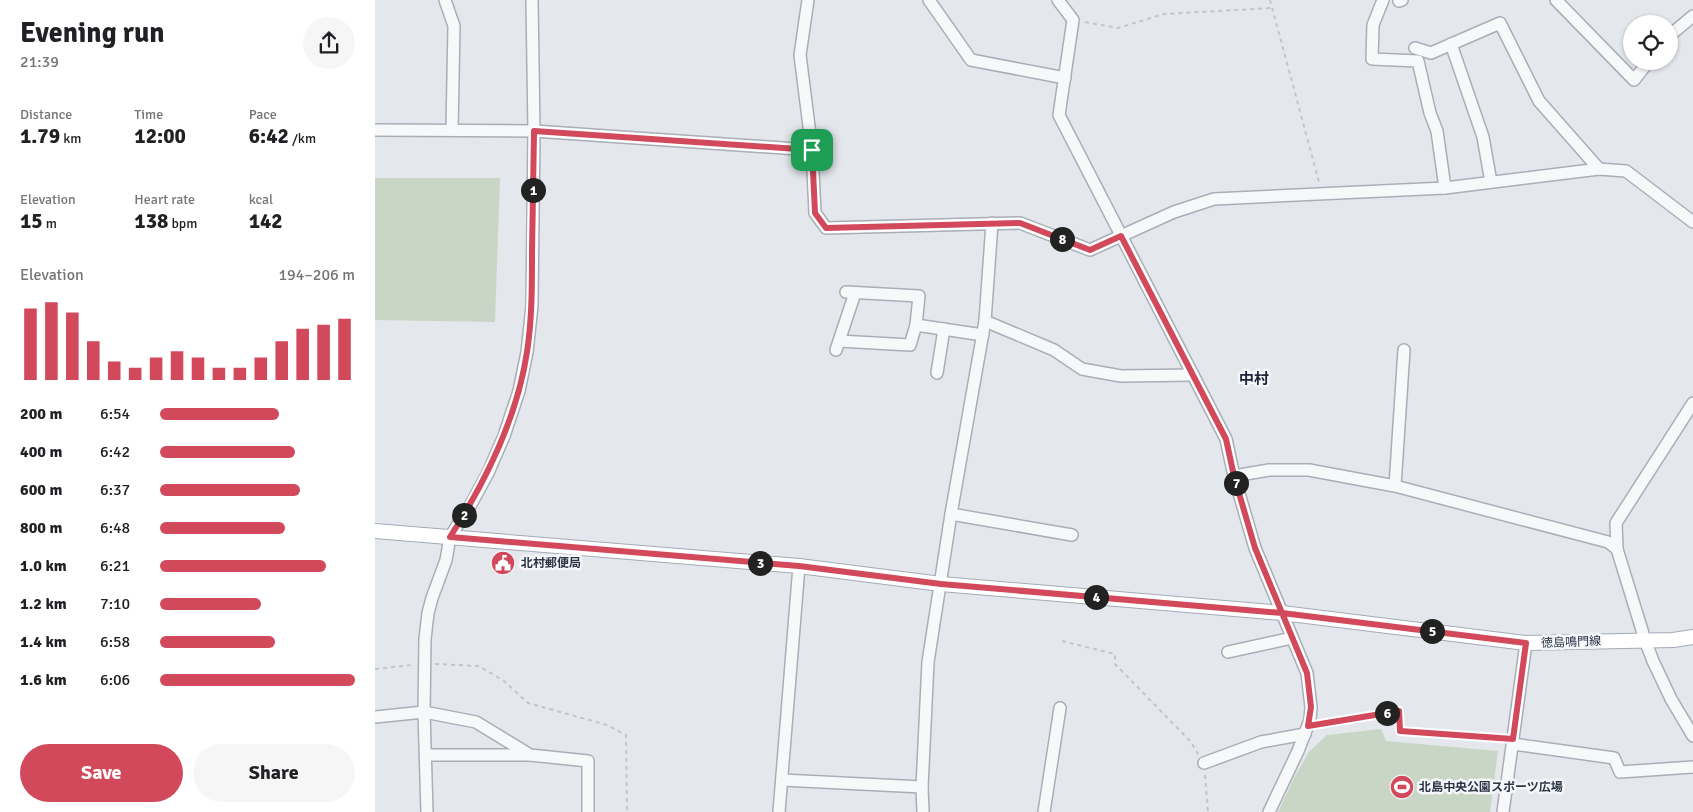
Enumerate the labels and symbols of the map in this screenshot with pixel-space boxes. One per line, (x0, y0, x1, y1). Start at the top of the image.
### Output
pin (791, 129, 833, 171)
pin: 1 (521, 178, 545, 202)
pin: 8 (1049, 226, 1075, 252)
district label: 中村 (1239, 370, 1269, 388)
pin: 7 (1223, 470, 1249, 496)
pin: 2 (451, 502, 477, 528)
public building icon: 北村郵便局 (490, 550, 516, 576)
pin: 3 (747, 550, 773, 576)
place label: 北村郵便局 (521, 556, 581, 571)
pin: 4 (1083, 584, 1109, 610)
pin: 5 (1419, 618, 1445, 644)
street label: 徳島鳴門線 (1541, 634, 1601, 651)
pin: 6 (1375, 700, 1399, 726)
sports icon: 北島中央公園スポーツ広場 (1389, 774, 1415, 800)
place label: 北島中央公園スポーツ広場 (1419, 780, 1563, 795)

